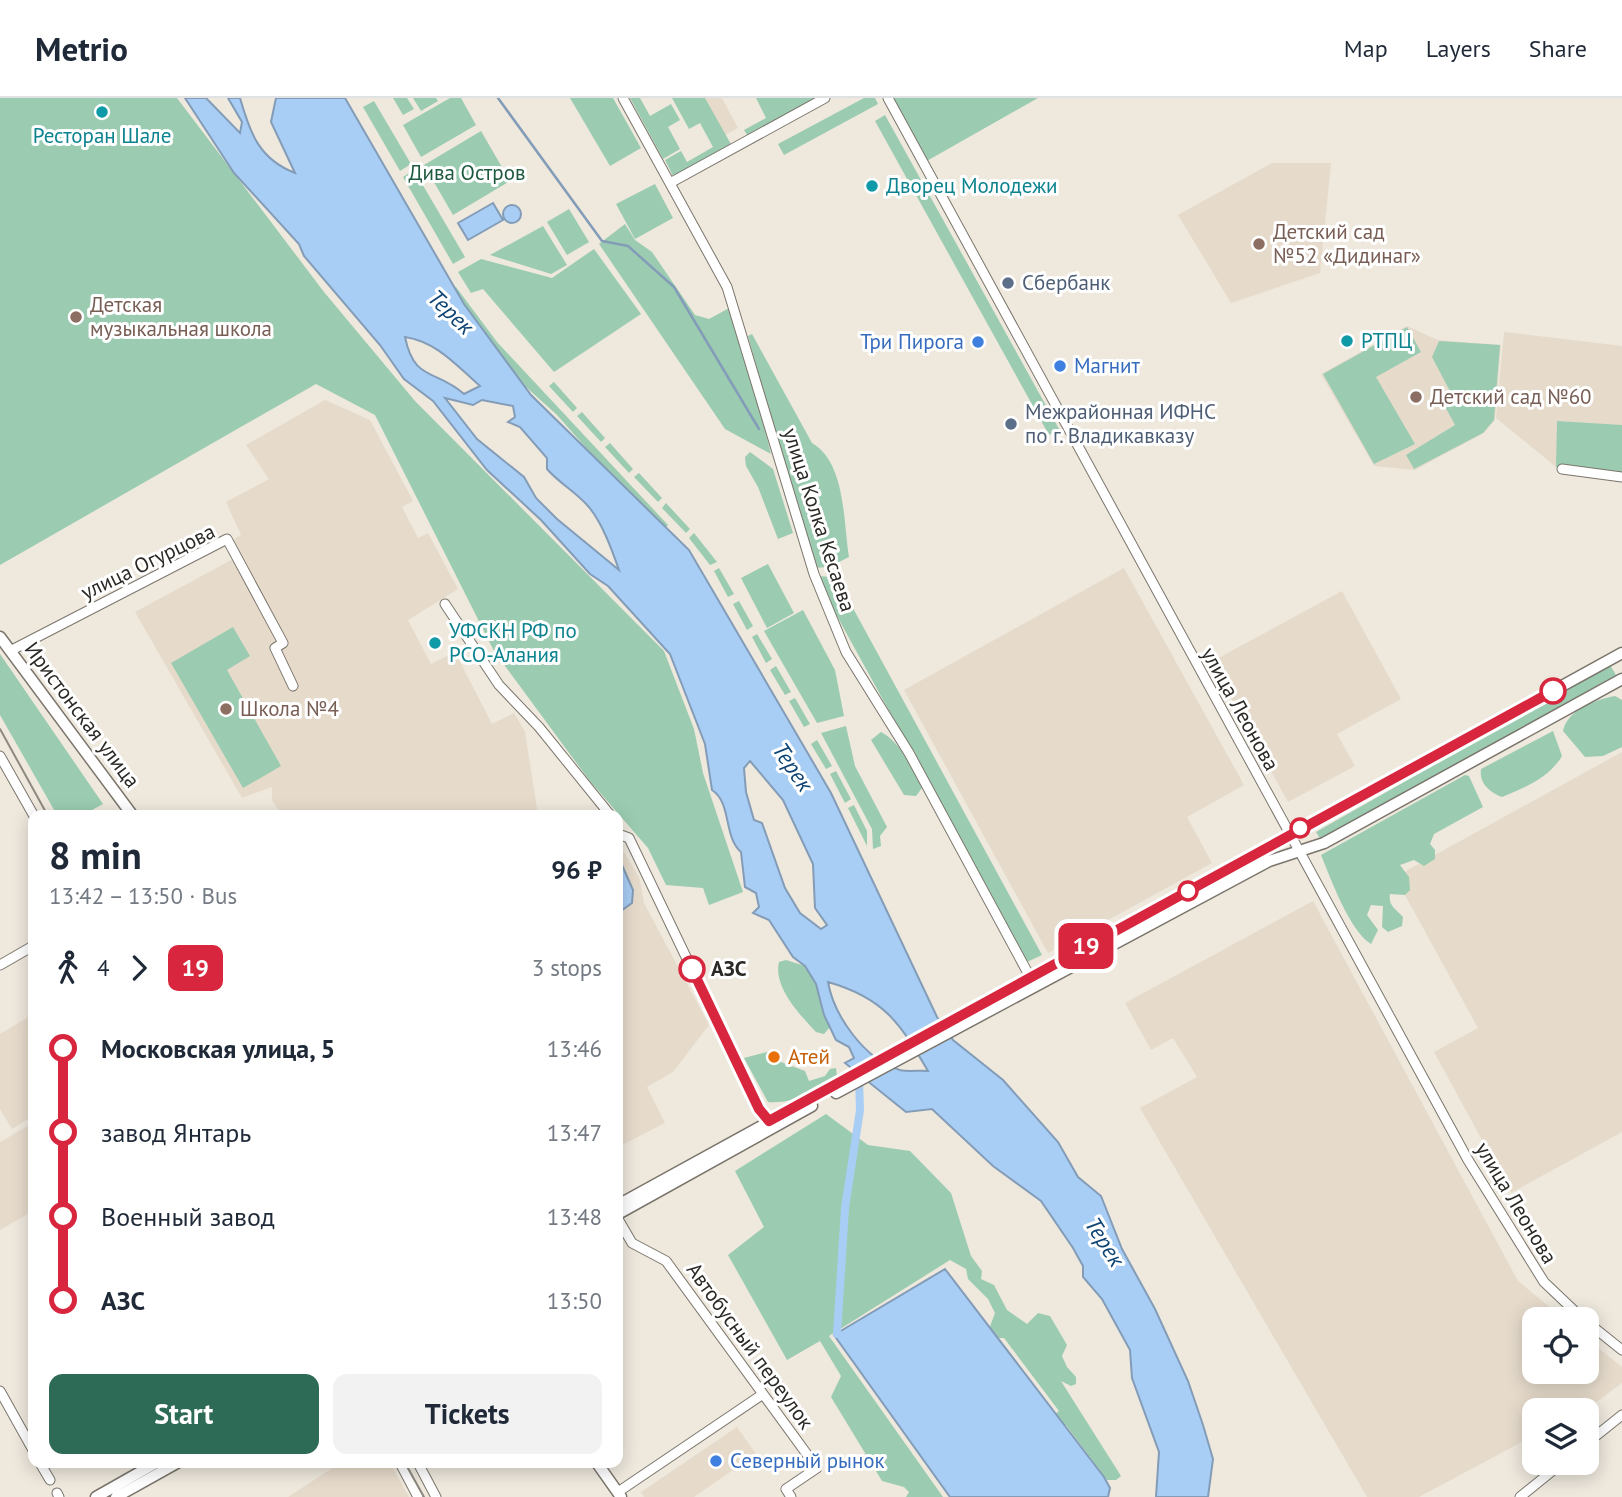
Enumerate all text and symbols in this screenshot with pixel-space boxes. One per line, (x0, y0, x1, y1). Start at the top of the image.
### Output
text: Metrio (35, 27, 128, 70)
text: Map (1344, 33, 1388, 64)
text: Layers (1426, 33, 1491, 64)
text: Share (1529, 33, 1587, 64)
marker: Ресторан Шале (94, 104, 110, 120)
place label: Ресторан Шале (33, 122, 171, 149)
park label: Дива Остров (409, 159, 525, 186)
place label: Дворец Молодежи (886, 172, 1058, 199)
marker: Дворец Молодежи (864, 178, 880, 194)
place label: Детский сад №52 «Дидинаг» (1273, 218, 1421, 269)
marker: Детский сад №52 «Дидинаг» (1251, 236, 1267, 252)
place label: Сбербанк (1022, 269, 1110, 296)
marker: Сбербанк (1000, 275, 1016, 291)
water label: Терек (422, 283, 482, 342)
place label: Детская музыкальная школа (90, 291, 272, 342)
marker: Детская музыкальная школа (68, 309, 84, 325)
place label: РТПЦ (1361, 327, 1412, 354)
place label: Три Пирога (860, 328, 964, 355)
marker: РТПЦ (1339, 333, 1355, 349)
marker: Три Пирога (970, 334, 986, 350)
place label: Магнит (1074, 352, 1141, 379)
marker: Магнит (1052, 358, 1068, 374)
place label: Детский сад №60 (1430, 383, 1592, 410)
marker: Детский сад №60 (1408, 389, 1424, 405)
place label: Межрайонная ИФНС по г. Владикавказу (1025, 398, 1216, 449)
marker: Межрайонная ИФНС по г. Владикавказу (1003, 416, 1019, 432)
street label: улица Колка Кесаева (777, 425, 862, 615)
street label: улица Огурцова (76, 517, 219, 606)
place label: УФСКН РФ по РСО-Алания (449, 617, 577, 668)
marker: УФСКН РФ по РСО-Алания (427, 635, 443, 651)
street label: Иристонская улица (19, 636, 146, 793)
street label: улица Леонова (1195, 642, 1285, 775)
unlabelled marker (1540, 678, 1566, 704)
place label: Школа №4 (240, 695, 339, 722)
marker: Школа №4 (218, 701, 234, 717)
water label: Терек (766, 737, 821, 798)
unlabelled marker (1290, 818, 1310, 838)
text: 8 min (49, 830, 142, 879)
text: 96 ₽ (551, 853, 602, 886)
text: 13:42 – 13:50 · Bus (49, 881, 237, 910)
unlabelled marker (1178, 881, 1198, 901)
line badge: 19 (1054, 923, 1118, 969)
text: 19 (1072, 930, 1100, 961)
icon: walk (49, 949, 87, 987)
icon: forward (120, 949, 158, 987)
text: 19 (182, 952, 209, 983)
text: 4 (97, 953, 110, 982)
text: 3 stops (532, 953, 602, 982)
place label: АЗС (711, 955, 747, 982)
marker: АЗС (679, 956, 705, 982)
text: Московская улица, 5 (101, 1032, 335, 1065)
text: 13:46 (547, 1034, 602, 1063)
place label: Атей (788, 1043, 830, 1070)
marker: Атей (766, 1049, 782, 1065)
text: завод Янтарь (101, 1116, 251, 1149)
text: 13:47 (547, 1118, 602, 1147)
street label: улица Леонова (1470, 1137, 1563, 1268)
text: Военный завод (101, 1200, 275, 1233)
text: 13:48 (547, 1202, 602, 1231)
water label: Терек (1079, 1211, 1133, 1273)
street label: Автобусный переулок (681, 1257, 820, 1434)
text: АЗС (101, 1284, 145, 1317)
text: 13:50 (547, 1286, 602, 1315)
map controls (1522, 1307, 1599, 1475)
button: locate (1522, 1307, 1599, 1384)
button: Start (49, 1374, 319, 1454)
button: Tickets (333, 1374, 602, 1454)
button: layers (1522, 1398, 1599, 1475)
place label: Северный рынок (730, 1447, 885, 1474)
marker: Северный рынок (708, 1453, 724, 1469)

